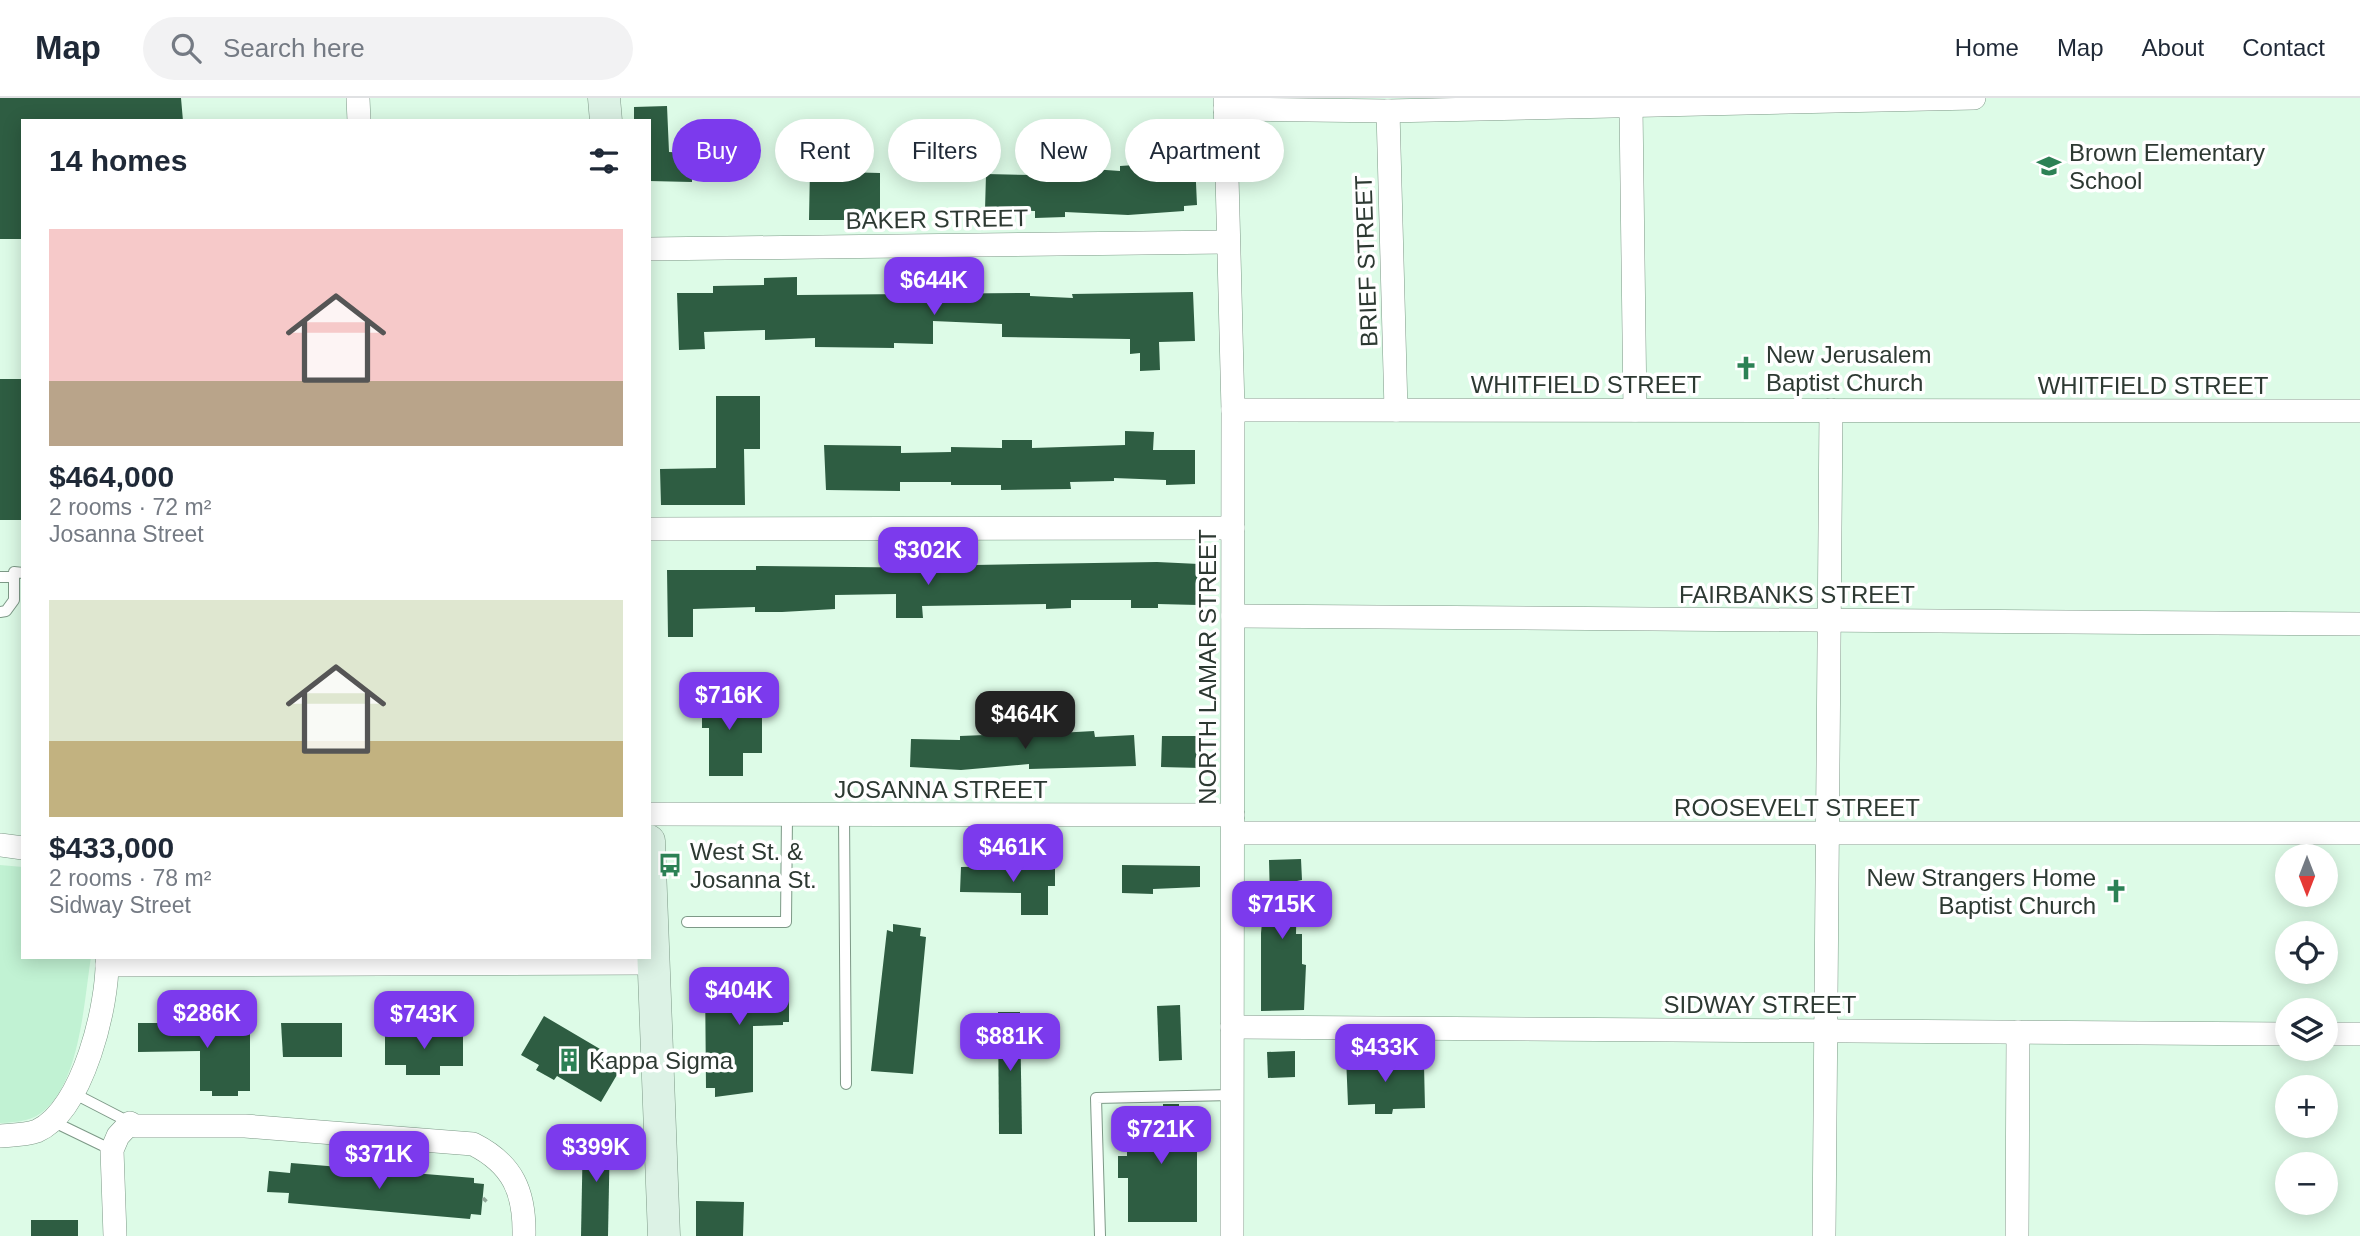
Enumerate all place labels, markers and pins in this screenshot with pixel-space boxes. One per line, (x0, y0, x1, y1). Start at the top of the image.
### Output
place label: Brown Elementary School (2069, 139, 2265, 194)
school or university icon: Brown Elementary School (2035, 152, 2063, 180)
pin: $644K (885, 258, 983, 317)
place label: New Jerusalem Baptist Church (1766, 341, 1931, 396)
church icon: New Jerusalem Baptist Church (1732, 354, 1760, 382)
pin: $302K (879, 528, 977, 587)
pin: $716K (680, 672, 778, 732)
pin: $464K (976, 692, 1074, 751)
pin: $461K (964, 824, 1062, 884)
place label: West St. & Josanna St. (690, 838, 817, 893)
bus stop icon: West St. & Josanna St. (656, 851, 684, 879)
place label: New Strangers Home Baptist Church (1867, 864, 2096, 919)
church icon: New Strangers Home Baptist Church (2102, 877, 2130, 905)
pin: $715K (1233, 882, 1331, 941)
pin: $404K (690, 968, 788, 1027)
pin: $286K (158, 990, 256, 1050)
pin: $743K (375, 992, 473, 1051)
pin: $881K (961, 1014, 1059, 1073)
pin: $433K (1336, 1024, 1434, 1084)
building icon: Kappa Sigma (555, 1046, 583, 1074)
place label: Kappa Sigma (589, 1047, 734, 1074)
pin: $721K (1112, 1107, 1210, 1166)
pin: $399K (547, 1124, 645, 1184)
pin: $371K (330, 1132, 428, 1191)

